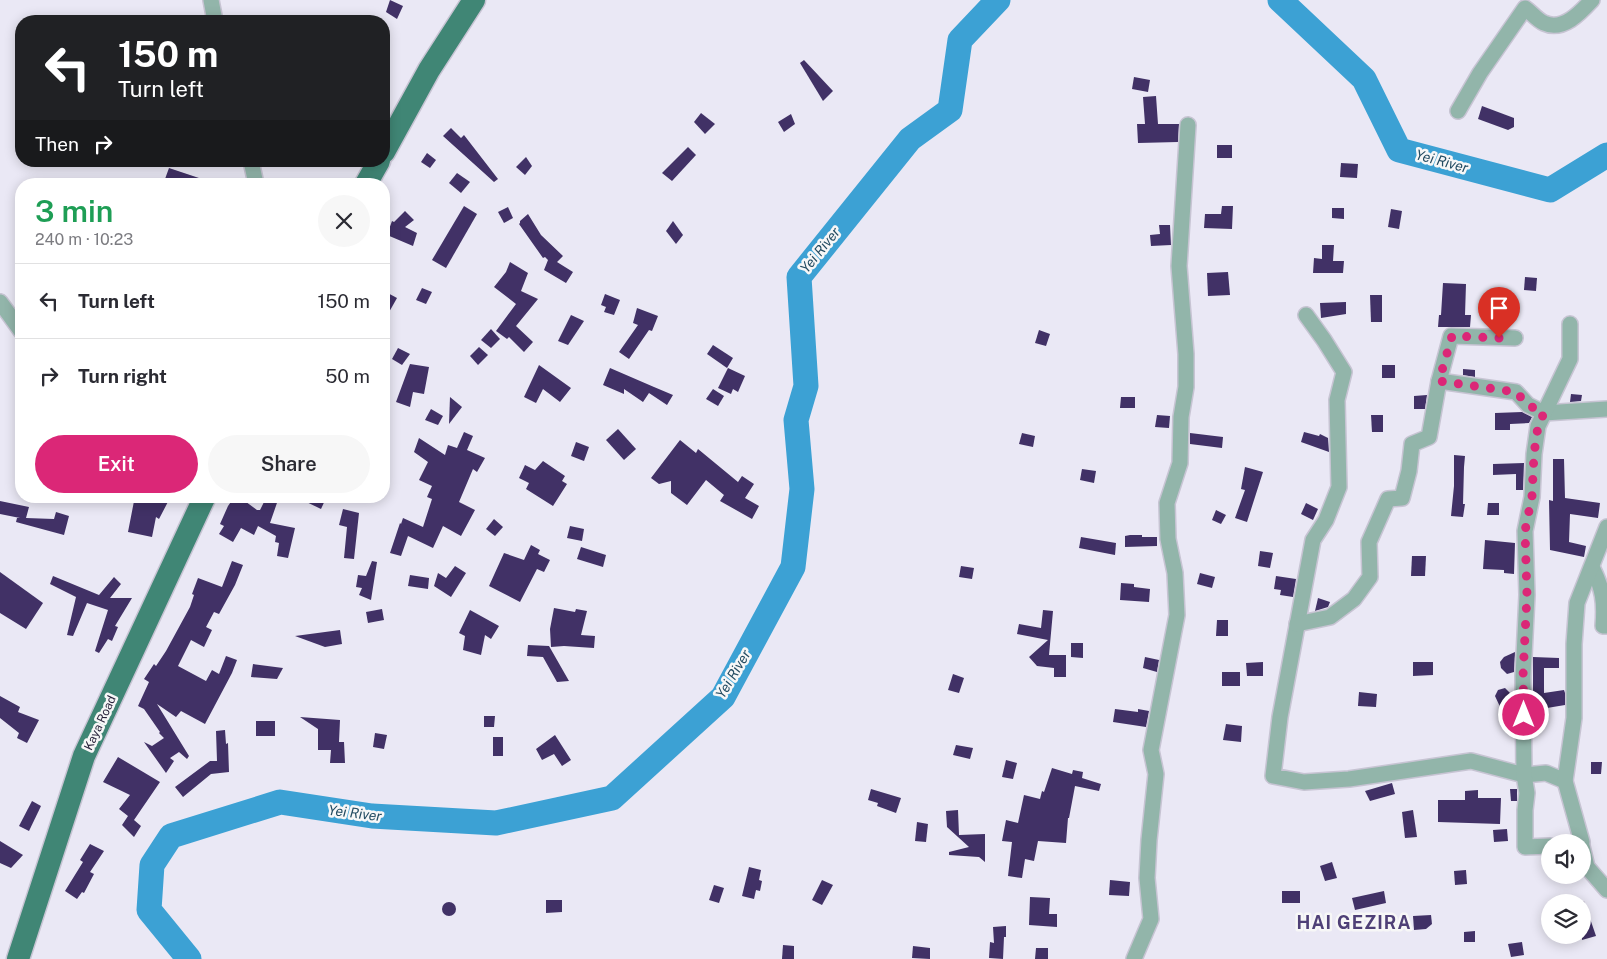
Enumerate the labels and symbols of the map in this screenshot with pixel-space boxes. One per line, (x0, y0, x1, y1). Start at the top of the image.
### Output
water label: Yei River (1414, 146, 1471, 176)
water label: Yei River (797, 224, 844, 276)
pin (1478, 287, 1520, 338)
water label: Yei River (712, 646, 754, 701)
position arrow (1497, 688, 1549, 740)
street label: Kaya Road (81, 693, 119, 753)
water label: Yei River (327, 802, 383, 824)
district label: HAI GEZIRA (1297, 912, 1411, 933)

